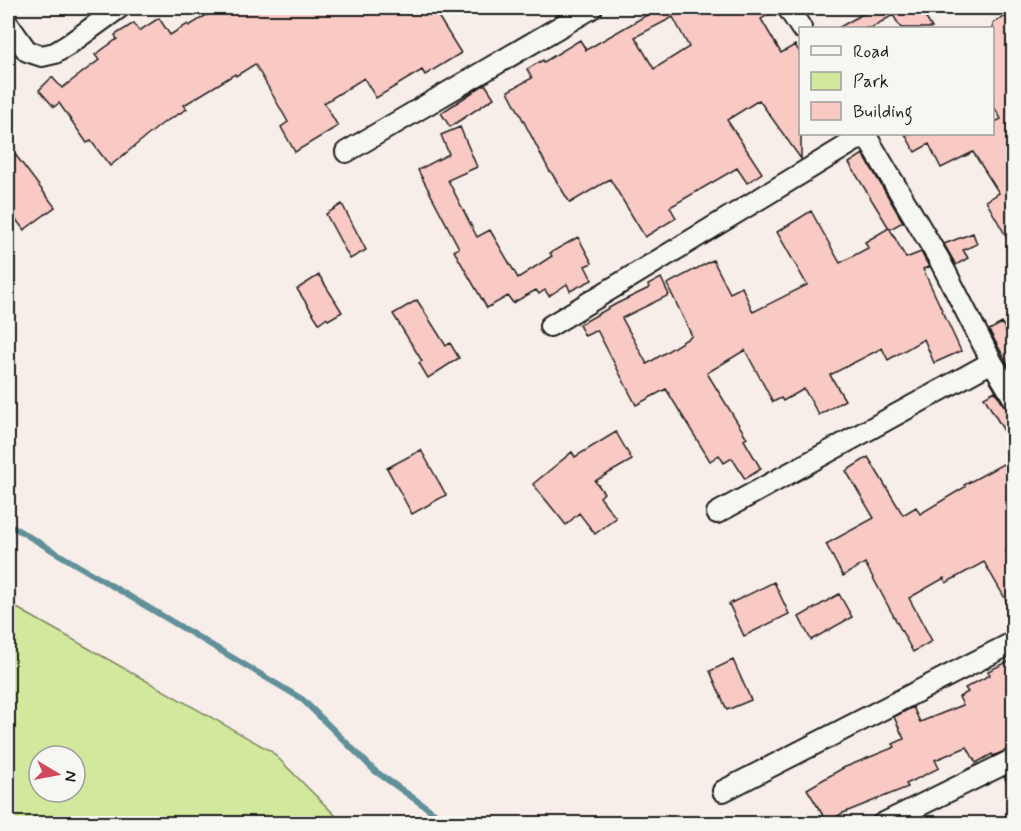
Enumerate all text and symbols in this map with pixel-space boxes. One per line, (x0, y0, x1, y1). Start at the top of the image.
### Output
legend (799, 27, 994, 135)
text: Road (853, 40, 889, 64)
text: Park (853, 70, 889, 94)
text: Building (853, 100, 913, 126)
north arrow (27, 744, 87, 804)
text: N (59, 769, 82, 783)

